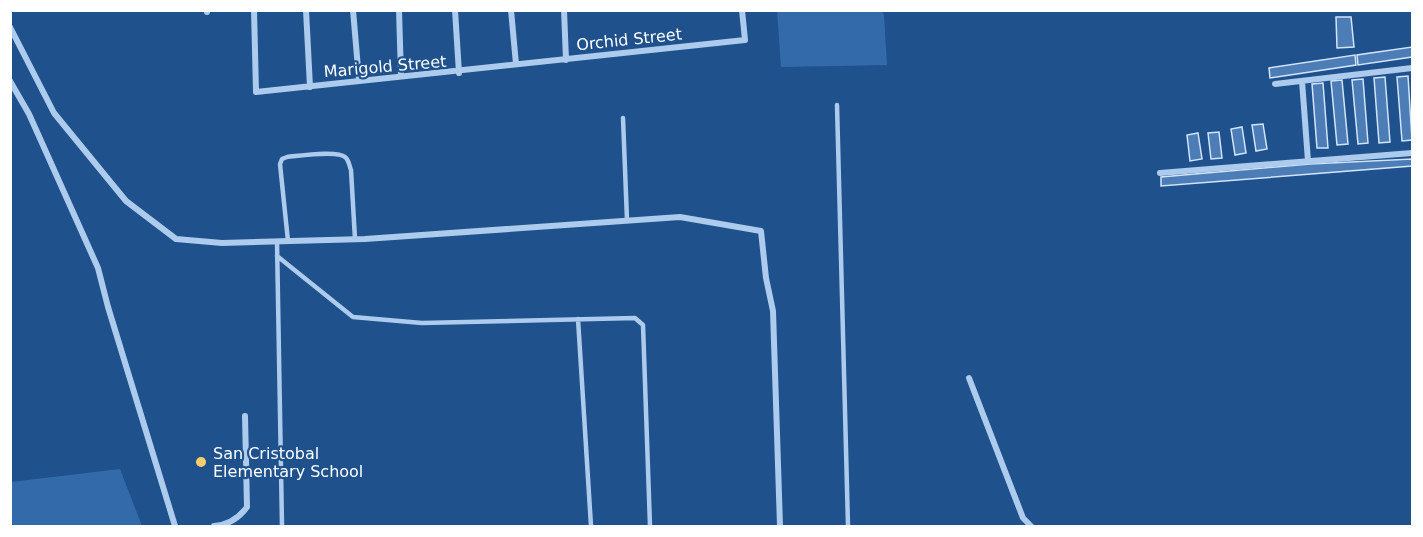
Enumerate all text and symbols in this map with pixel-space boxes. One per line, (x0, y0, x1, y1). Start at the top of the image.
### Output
street label: Orchid Street (575, 25, 683, 54)
street label: Marigold Street (323, 52, 447, 81)
place label: San Cristobal Elementary School (213, 444, 363, 481)
marker: San Cristobal Elementary School (194, 455, 208, 469)

